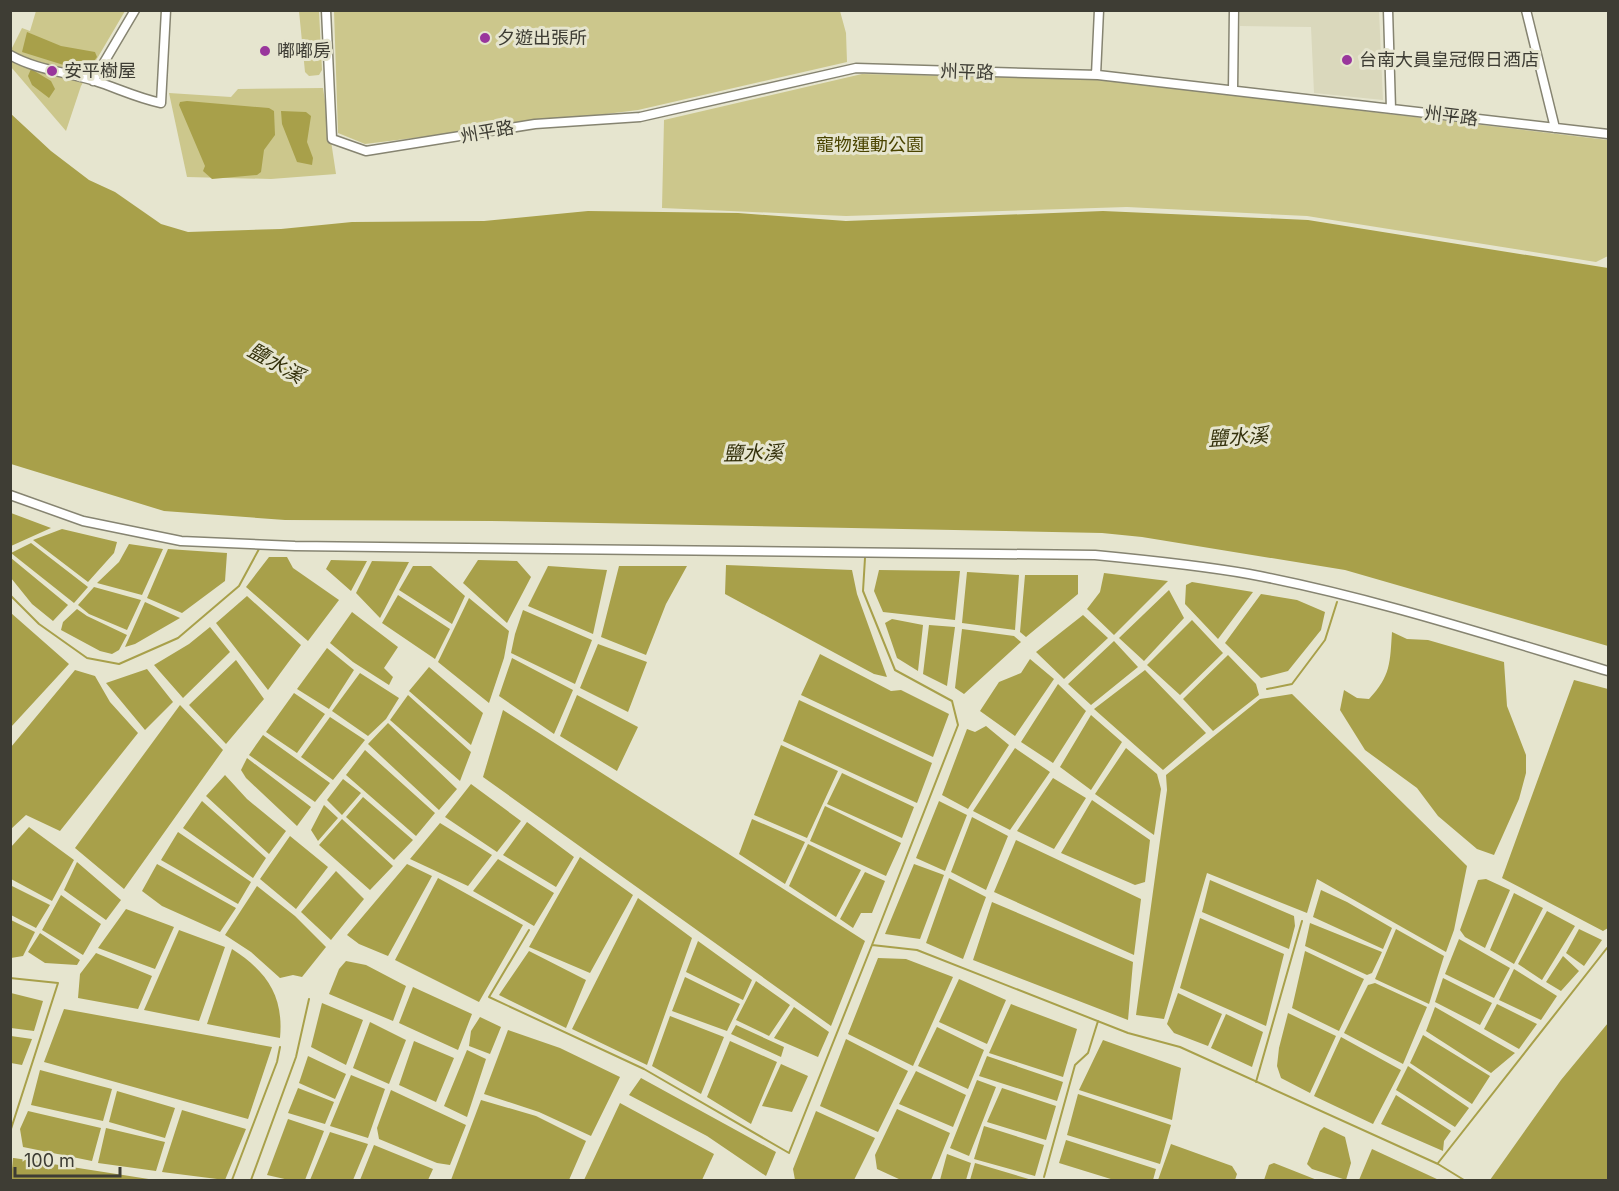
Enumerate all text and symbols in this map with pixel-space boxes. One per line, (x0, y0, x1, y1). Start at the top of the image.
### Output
place label: 夕遊出張所 (497, 27, 587, 48)
marker: 夕遊出張所 (478, 31, 492, 45)
place label: 嘟嘟房 (277, 40, 331, 61)
marker: 嘟嘟房 (258, 44, 272, 58)
place label: 台南大員皇冠假日酒店 (1359, 49, 1539, 70)
marker: 台南大員皇冠假日酒店 (1340, 53, 1354, 67)
place label: 安平樹屋 (64, 60, 136, 81)
street label: 州平路 (940, 60, 994, 83)
marker: 安平樹屋 (45, 64, 59, 78)
street label: 州平路 (1423, 102, 1479, 129)
street label: 州平路 (459, 116, 515, 147)
park label: 寵物運動公園 (816, 134, 924, 155)
water label: 鹽水溪 (244, 338, 311, 389)
water label: 鹽水溪 (1207, 423, 1272, 451)
water label: 鹽水溪 (723, 440, 786, 466)
scale bar (15, 1140, 120, 1178)
text: 100 m (24, 1150, 75, 1171)

